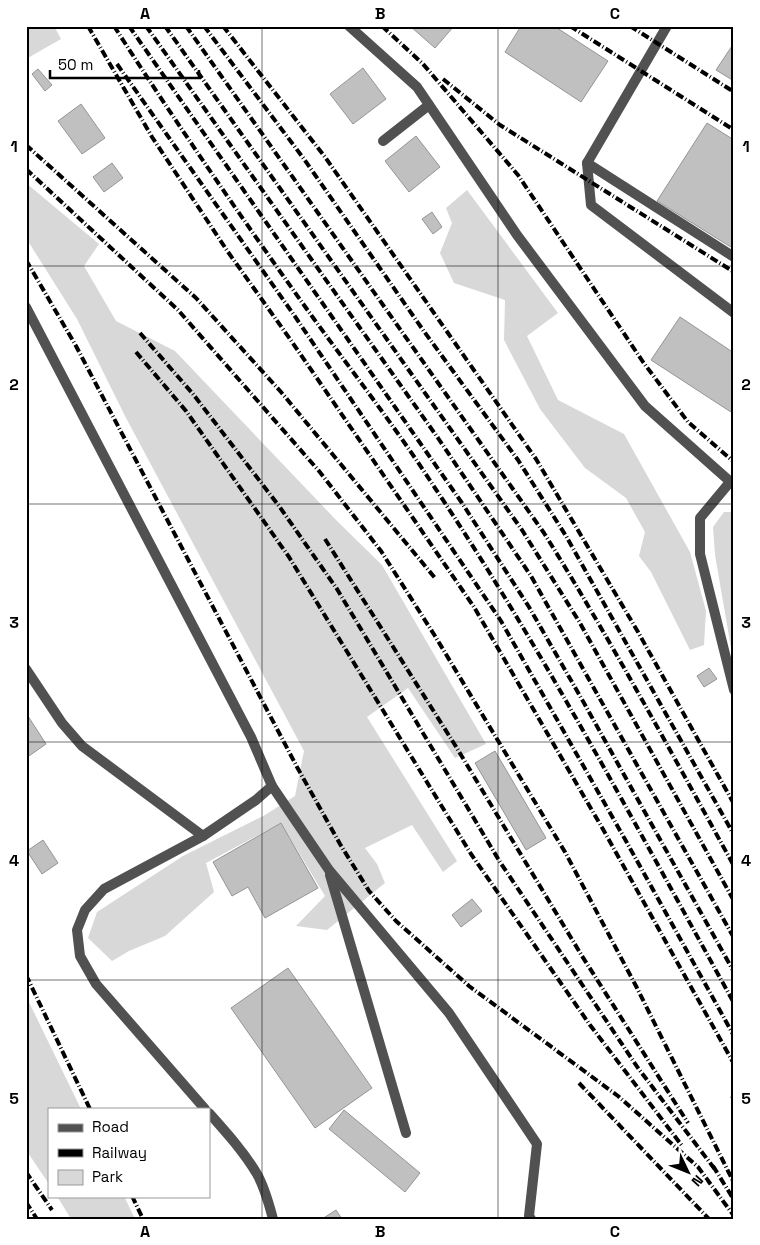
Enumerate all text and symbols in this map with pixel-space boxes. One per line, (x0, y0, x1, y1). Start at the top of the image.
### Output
text: A (140, 3, 150, 24)
text: B (375, 3, 385, 24)
text: C (610, 3, 620, 24)
scale bar (50, 48, 199, 80)
text: 50 m (58, 55, 93, 74)
text: 1 (10, 136, 18, 157)
text: 1 (742, 136, 750, 157)
text: 2 (9, 374, 19, 395)
text: 2 (741, 374, 751, 395)
text: 3 (9, 612, 19, 633)
text: 3 (741, 612, 751, 633)
text: 4 (9, 850, 19, 871)
text: 4 (741, 850, 751, 871)
text: 5 (9, 1088, 19, 1109)
text: 5 (741, 1088, 751, 1109)
legend (48, 1108, 210, 1198)
text: Road (92, 1117, 129, 1136)
text: Railway (92, 1143, 147, 1162)
north arrow (662, 1148, 712, 1198)
text: Park (92, 1167, 123, 1186)
text: N (688, 1171, 707, 1190)
text: A (140, 1221, 150, 1242)
text: B (375, 1221, 385, 1242)
text: C (610, 1221, 620, 1242)

